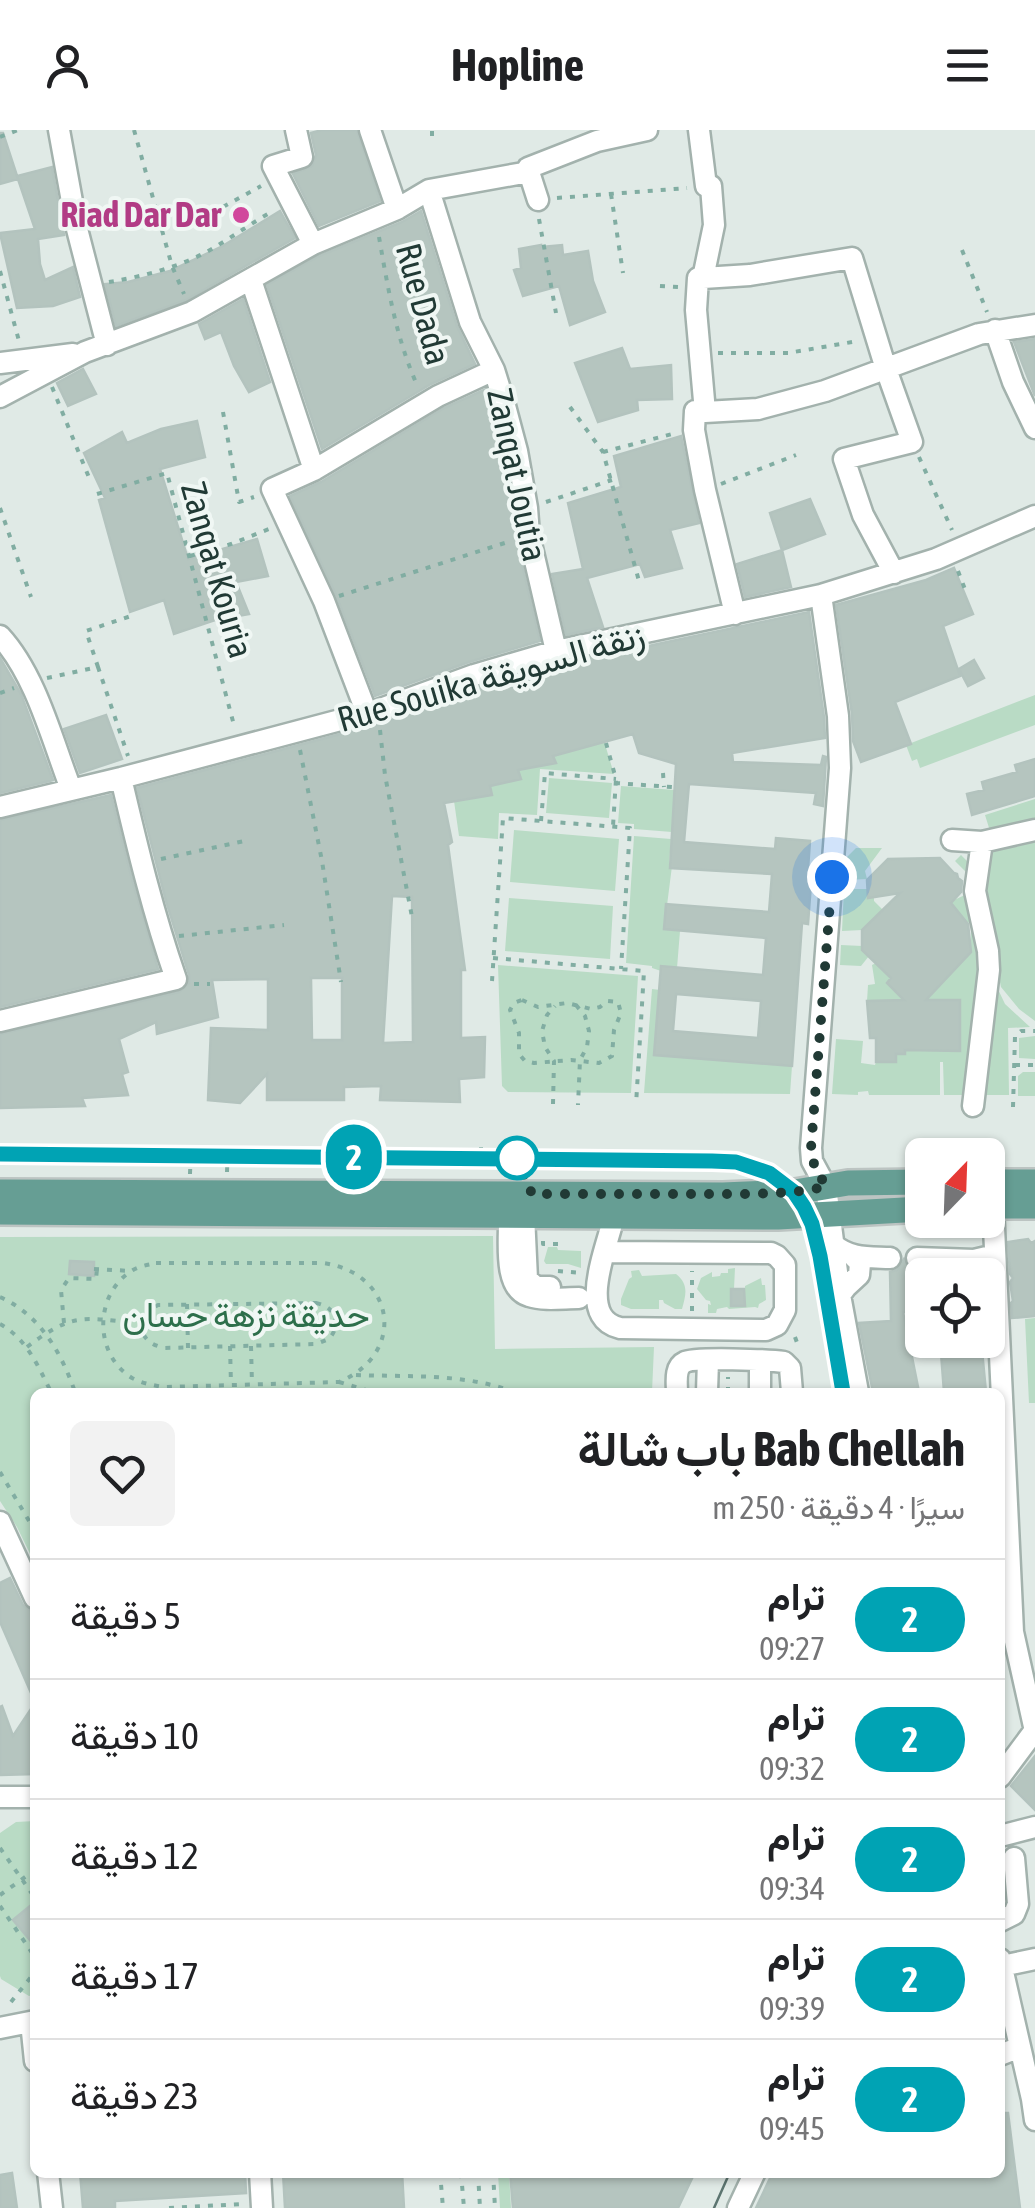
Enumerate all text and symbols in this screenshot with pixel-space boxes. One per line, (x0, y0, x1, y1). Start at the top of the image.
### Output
icon: person (40, 38, 95, 93)
icon: menu (940, 38, 995, 93)
text: Hopline (451, 39, 584, 91)
place label: Riad Dar Dar (61, 194, 222, 234)
marker: Riad Dar Dar (230, 204, 252, 226)
street label: Rue Dada (389, 239, 459, 369)
street label: Zanqat Joutia (480, 385, 556, 565)
street label: Zanqat Kouria (174, 477, 262, 662)
street label: Rue Souika زنقة السويقة (333, 613, 650, 742)
your location (807, 852, 857, 902)
line badge: 2 (322, 1124, 386, 1190)
text: 2 (346, 1137, 362, 1177)
unlabelled marker (496, 1137, 538, 1179)
north arrow (905, 1138, 1005, 1238)
map controls (905, 1138, 1005, 1358)
button: locate (905, 1258, 1005, 1358)
park label: حديقة نزهة حسان (122, 1294, 370, 1337)
button: heart (70, 1421, 175, 1526)
text: Bab Chellah باب شالة (577, 1421, 965, 1476)
text: سيرًا · 4 دقيقة · 250 m (712, 1489, 965, 1526)
text: ترام (767, 1575, 825, 1618)
text: 5 دقيقة (70, 1594, 181, 1637)
text: 2 (902, 1599, 918, 1639)
text: 09:27 (759, 1630, 825, 1667)
text: ترام (767, 1695, 825, 1738)
text: 10 دقيقة (70, 1714, 199, 1757)
text: 2 (902, 1719, 918, 1759)
text: 09:32 (759, 1750, 825, 1787)
text: ترام (767, 1815, 825, 1858)
text: 12 دقيقة (70, 1834, 199, 1877)
text: 2 (902, 1839, 918, 1879)
text: 09:34 (759, 1870, 825, 1907)
text: ترام (767, 1935, 825, 1978)
text: 17 دقيقة (70, 1954, 199, 1997)
text: 2 (902, 1959, 918, 1999)
text: 09:39 (759, 1990, 825, 2027)
text: ترام (767, 2055, 825, 2098)
text: 23 دقيقة (70, 2074, 199, 2117)
text: 2 (902, 2079, 918, 2119)
text: 09:45 (759, 2110, 825, 2147)

